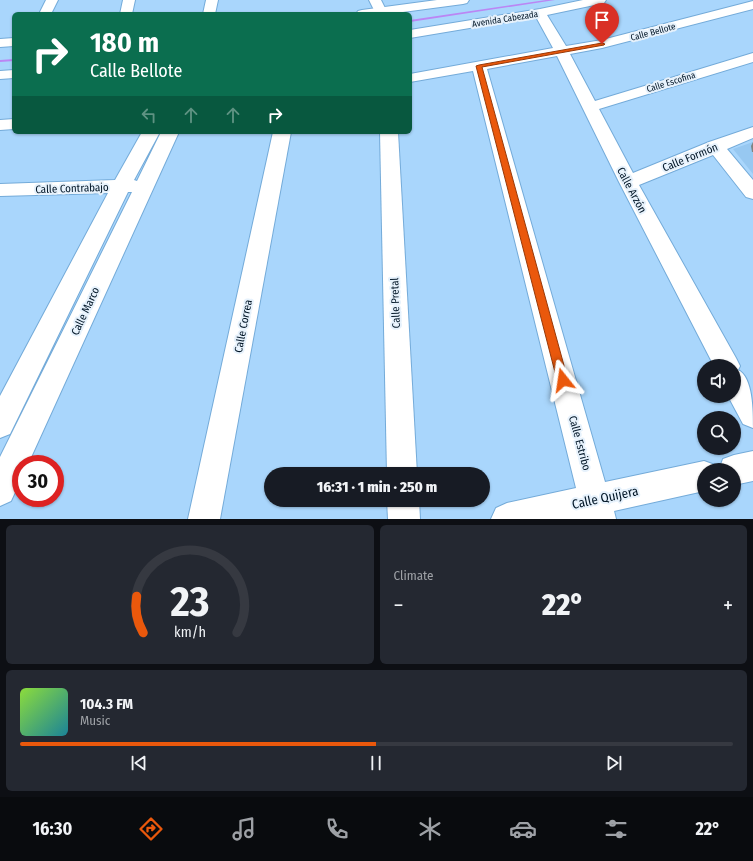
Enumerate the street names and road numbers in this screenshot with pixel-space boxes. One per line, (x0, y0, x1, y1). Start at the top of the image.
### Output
street label: Avenida Cabezada (471, 9, 539, 29)
street label: Calle Bellote (629, 21, 677, 43)
street label: Calle Escofina (645, 70, 697, 94)
street label: Calle Formón (661, 140, 720, 174)
street label: Calle Arzón (614, 165, 649, 215)
street label: Calle Contrabajo (35, 181, 109, 196)
street label: Calle Pretal (388, 277, 403, 329)
street label: Calle Marco (69, 285, 102, 337)
street label: Calle Correa (232, 298, 255, 354)
street label: Calle Estribo (566, 414, 593, 472)
street label: Calle Quijera (571, 483, 640, 512)

